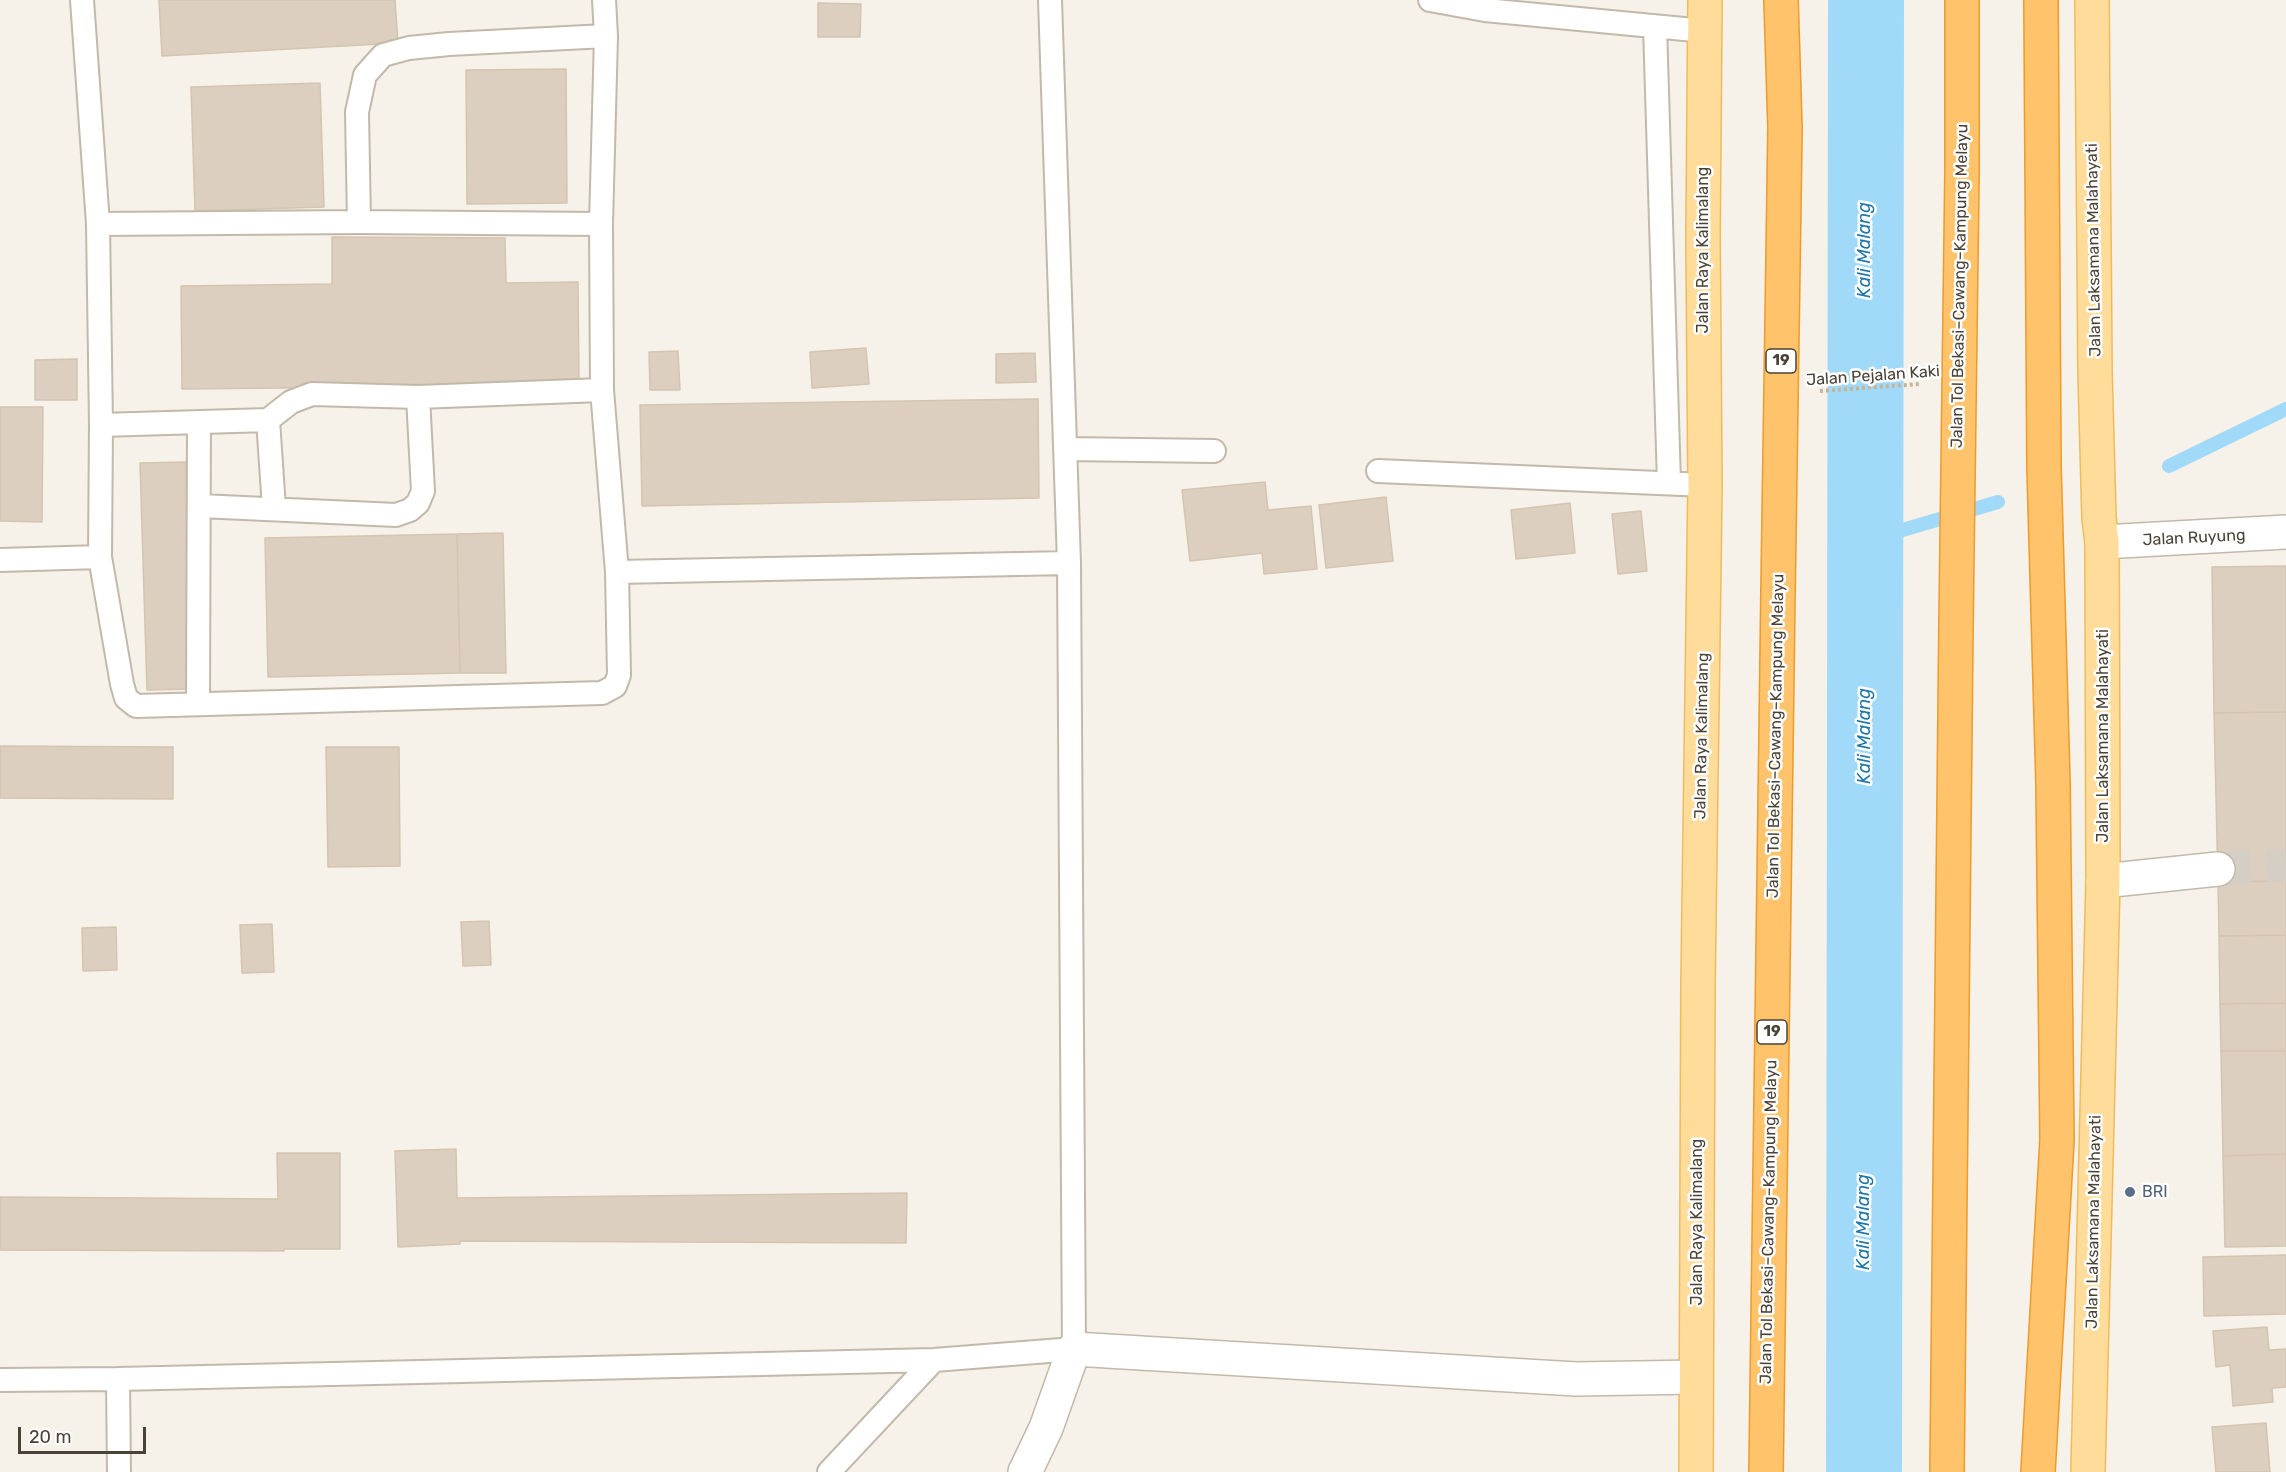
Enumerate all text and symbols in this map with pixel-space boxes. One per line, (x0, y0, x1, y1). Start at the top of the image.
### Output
street label: Jalan Tol Bekasi–Cawang–Kampung Melayu (1948, 124, 1972, 448)
street label: Jalan Laksamana Malahayati (2083, 143, 2105, 357)
street label: Jalan Raya Kalimalang (1693, 167, 1713, 333)
water label: Kali Malang (1854, 202, 1876, 298)
road number: 19 (1766, 349, 1796, 373)
street label: Jalan Pejalan Kaki (1805, 362, 1941, 390)
street label: Jalan Ruyung (2142, 526, 2246, 550)
street label: Jalan Tol Bekasi–Cawang–Kampung Melayu (1764, 574, 1788, 898)
street label: Jalan Laksamana Malahayati (2093, 629, 2113, 843)
street label: Jalan Raya Kalimalang (1691, 652, 1713, 820)
water label: Kali Malang (1854, 688, 1876, 784)
road number: 19 (1757, 1020, 1787, 1044)
street label: Jalan Tol Bekasi–Cawang–Kampung Melayu (1757, 1060, 1781, 1384)
street label: Jalan Laksamana Malahayati (2083, 1115, 2105, 1329)
street label: Jalan Raya Kalimalang (1687, 1139, 1707, 1305)
water label: Kali Malang (1853, 1174, 1875, 1270)
place label: BRI (2142, 1182, 2168, 1202)
marker: BRI (2123, 1185, 2137, 1199)
scale bar (21, 1415, 148, 1453)
text: 20 m (29, 1426, 71, 1448)

